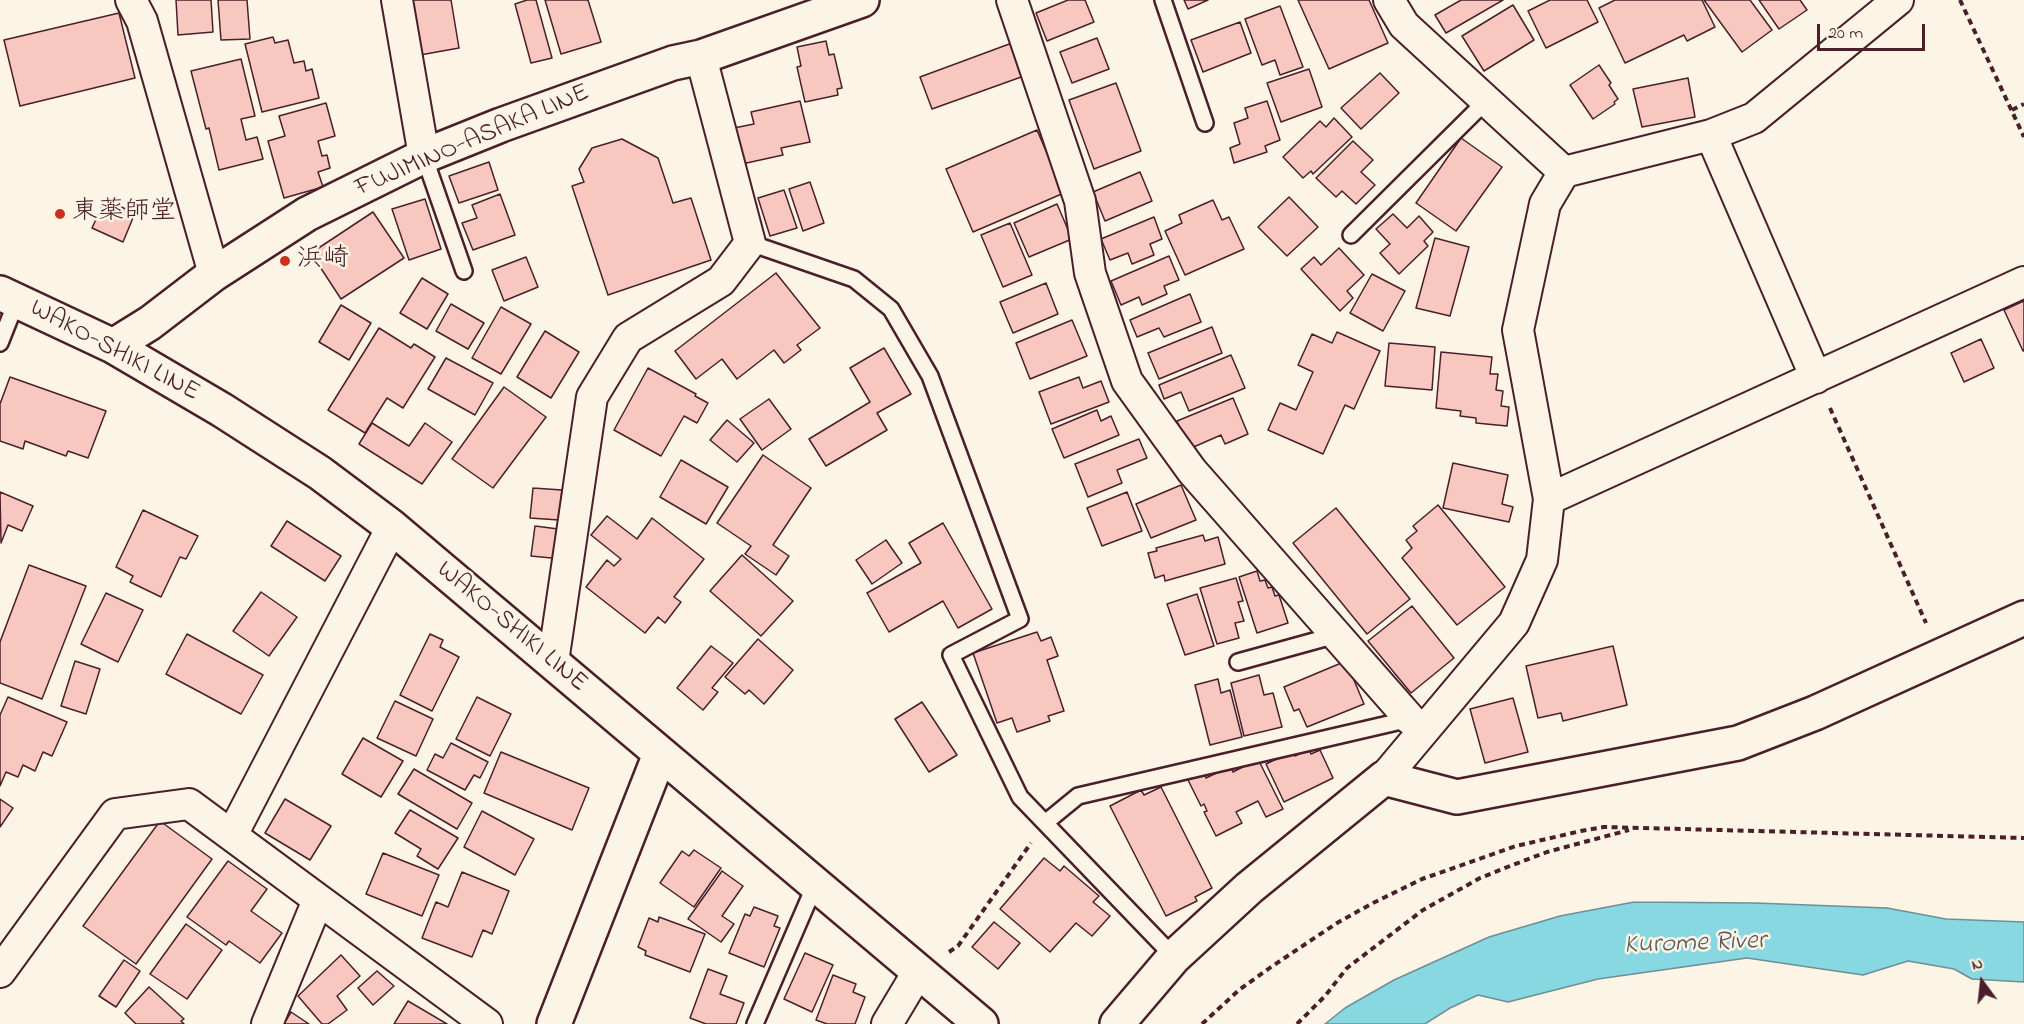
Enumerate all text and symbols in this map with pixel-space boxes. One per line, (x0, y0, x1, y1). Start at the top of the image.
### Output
scale bar (1820, 12, 1928, 50)
text: 20 m (1828, 21, 1863, 47)
street label: FUJIMINO-ASAKA LINE (351, 79, 595, 205)
place label: 東薬師堂 (72, 198, 176, 230)
marker: 東薬師堂 (53, 207, 67, 221)
place label: 浜崎 (297, 245, 349, 277)
marker: 浜崎 (278, 254, 292, 268)
street label: WAKO-SHIKI LINE (24, 294, 204, 410)
street label: WAKO-SHIKI LINE (429, 556, 593, 700)
water label: Kurome River (1623, 926, 1767, 964)
north arrow (1952, 952, 2012, 1012)
text: N (1969, 952, 1986, 978)

